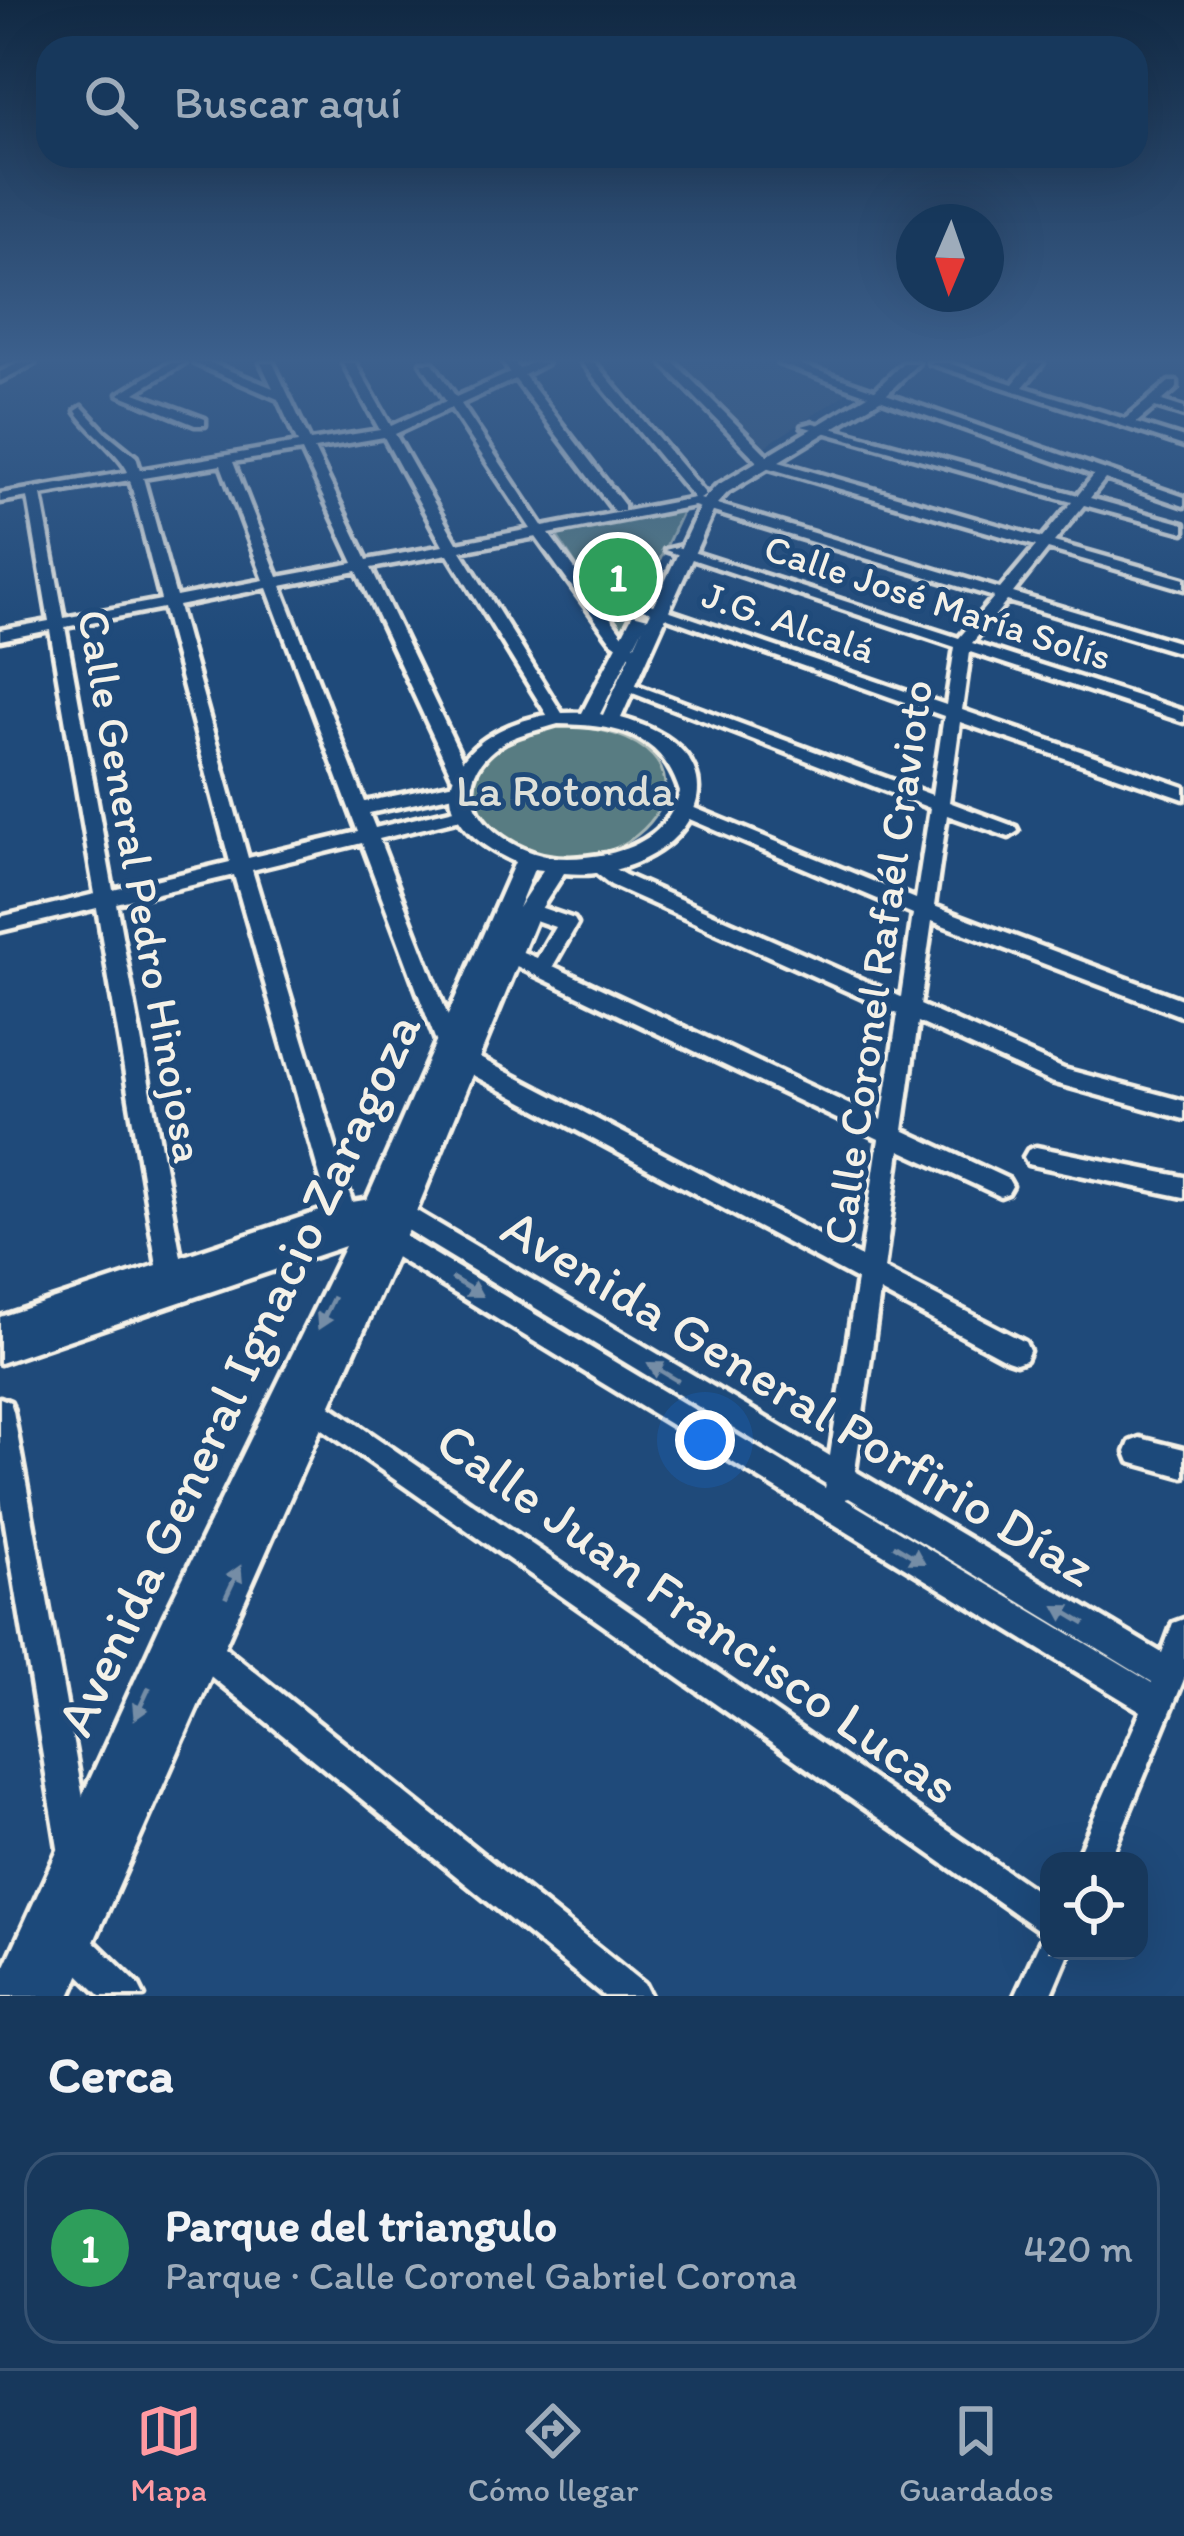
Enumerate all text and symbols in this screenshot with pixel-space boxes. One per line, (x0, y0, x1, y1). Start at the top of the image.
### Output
search box (36, 36, 1148, 168)
icon: search (78, 69, 144, 135)
text: Buscar aquí (174, 75, 401, 129)
north arrow (896, 204, 1004, 312)
street label: Calle José María Solís (759, 524, 1117, 680)
pin: 1 (579, 532, 657, 622)
street label: J.G. Alcalá (697, 571, 881, 673)
street label: Calle General Pedro Hinojosa (67, 605, 217, 1167)
street label: Calle Coronel Rafaél Cravioto (811, 676, 943, 1248)
park label: La Rotonda (456, 763, 674, 817)
street label: Avenida General Ignacio Zaragoza (42, 1002, 434, 1746)
street label: Avenida General Porfirio Díaz (490, 1194, 1108, 1600)
one-way arrow (450, 1276, 484, 1297)
one-way arrow (316, 1295, 336, 1330)
one-way arrow (646, 1362, 680, 1383)
street label: Calle Juan Francisco Lucas (424, 1408, 972, 1818)
your location (675, 1410, 735, 1470)
one-way arrow (892, 1543, 926, 1564)
one-way arrow (224, 1564, 244, 1599)
one-way arrow (1053, 1605, 1087, 1626)
one-way arrow (132, 1686, 152, 1721)
map controls (1040, 1852, 1148, 1960)
button: locate (1040, 1852, 1148, 1960)
text: Cerca (48, 2044, 174, 2105)
text: Parque del triangulo (165, 2198, 557, 2252)
text: 1 (81, 2225, 99, 2272)
text: 420 m (1023, 2225, 1133, 2272)
text: Parque · Calle Coronel Gabriel Corona (165, 2252, 797, 2299)
tab: Mapa (130, 2398, 207, 2509)
tab: Cómo llegar (468, 2398, 639, 2509)
tab: Guardados (899, 2398, 1054, 2509)

